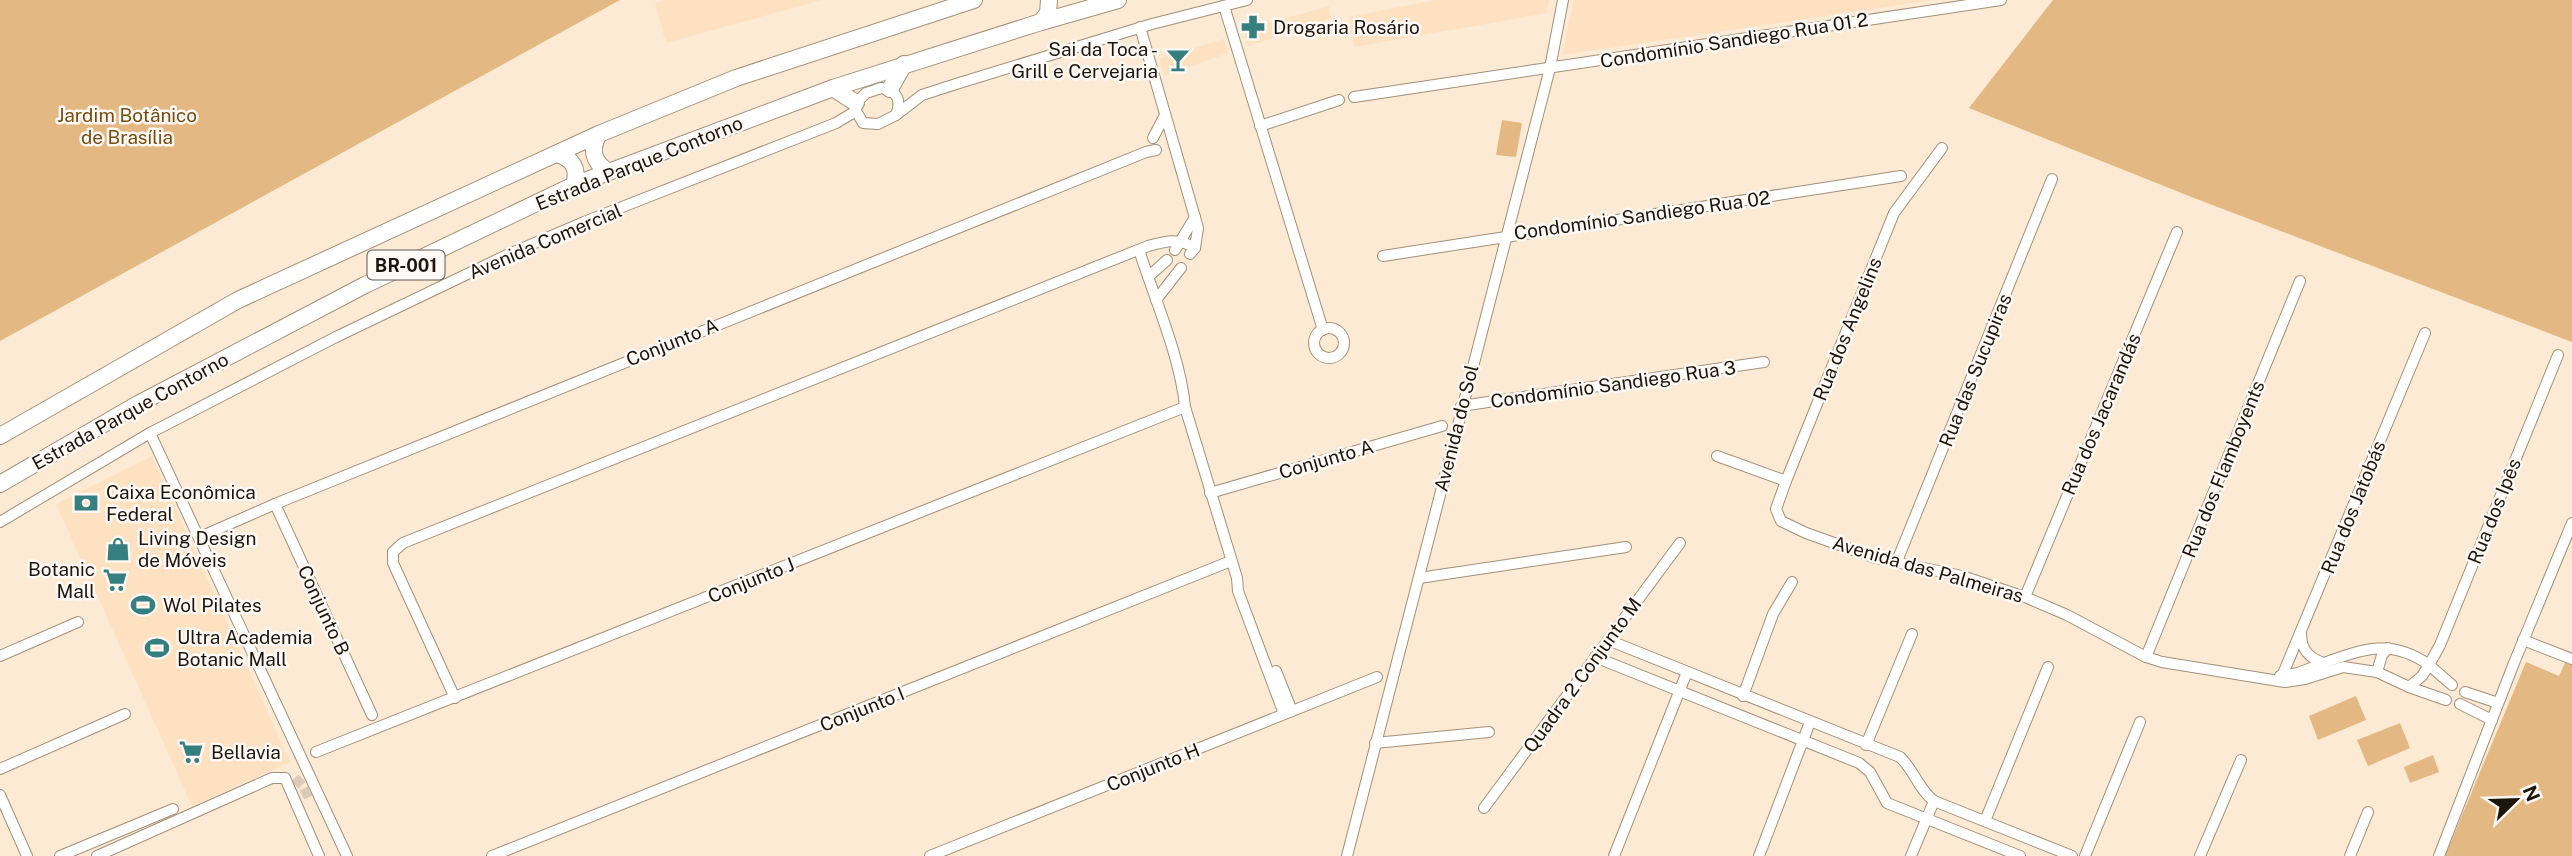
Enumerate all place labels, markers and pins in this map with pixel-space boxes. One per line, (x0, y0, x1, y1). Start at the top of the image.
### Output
pharmacy icon: Drogaria Rosário (1239, 13, 1267, 41)
place label: Drogaria Rosário (1273, 16, 1420, 38)
place label: Sai da Toca - Grill e Cervejaria (1011, 38, 1158, 82)
bar icon: Sai da Toca - Grill e Cervejaria (1164, 46, 1192, 74)
place label: Caixa Econômica Federal (106, 481, 256, 525)
bank icon: Caixa Econômica Federal (72, 489, 100, 517)
place label: Living Design de Móveis (138, 527, 256, 571)
shop icon: Living Design de Móveis (104, 535, 132, 563)
place label: Botanic Mall (28, 558, 95, 602)
supermarket icon: Botanic Mall (101, 566, 129, 594)
sports icon: Wol Pilates (129, 591, 157, 619)
place label: Wol Pilates (163, 594, 262, 616)
place label: Ultra Academia Botanic Mall (177, 626, 313, 670)
sports icon: Ultra Academia Botanic Mall (143, 634, 171, 662)
supermarket icon: Bellavia (177, 738, 205, 766)
place label: Bellavia (211, 741, 281, 763)

